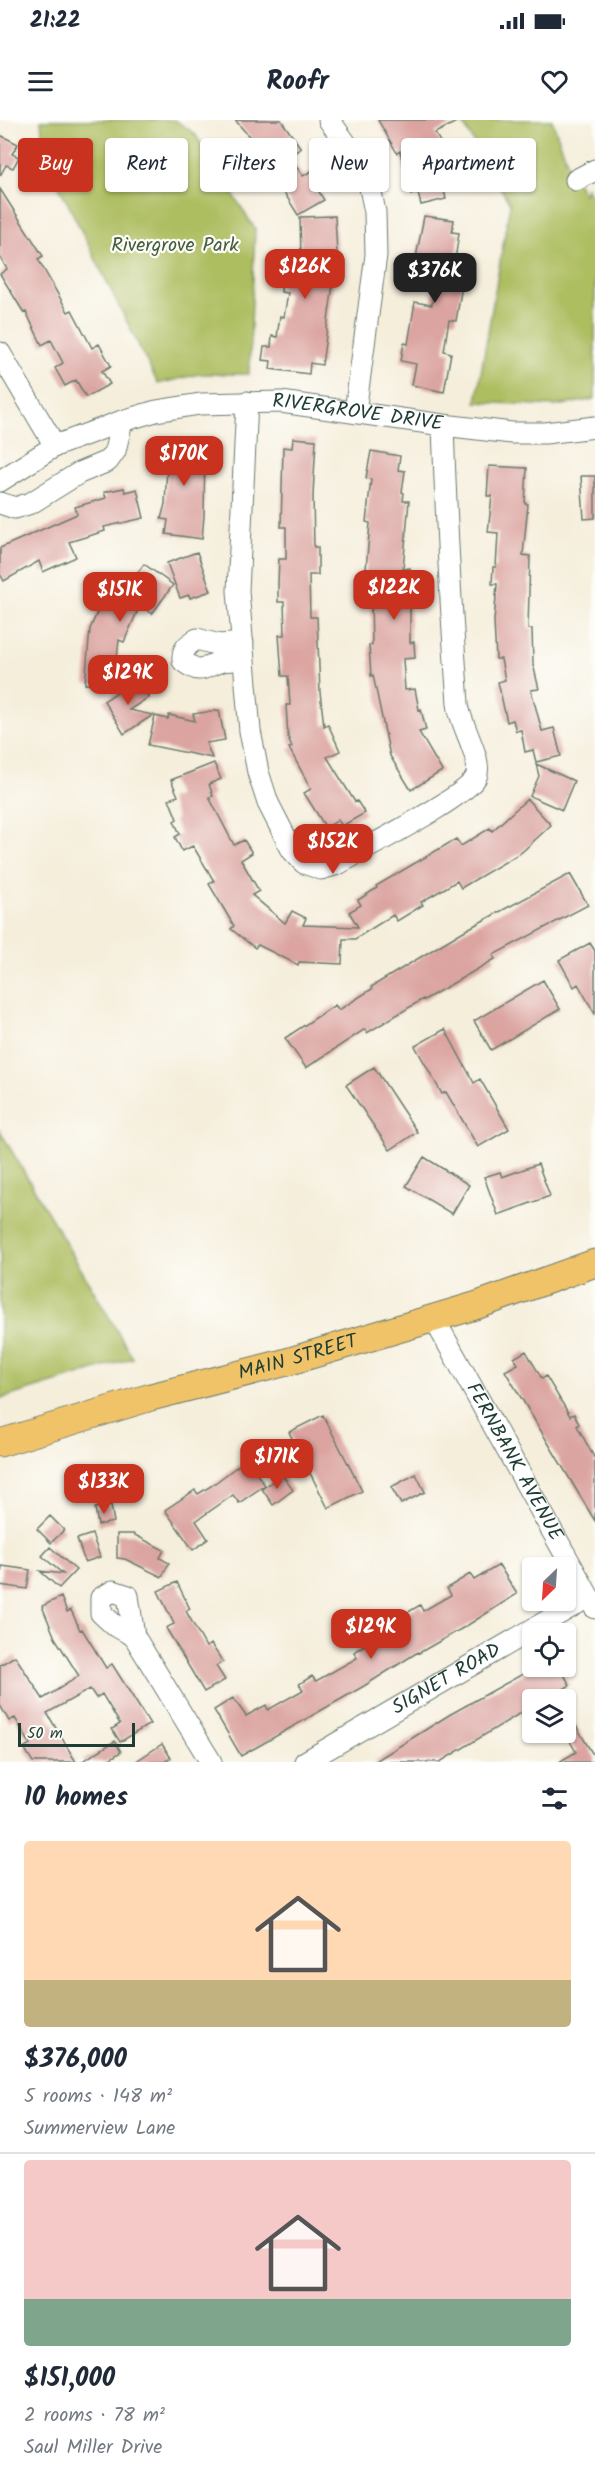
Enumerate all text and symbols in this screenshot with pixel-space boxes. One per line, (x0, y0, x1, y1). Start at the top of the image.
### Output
text: 21:22 (30, 4, 81, 39)
text: Roofr (266, 60, 329, 103)
icon: menu (24, 65, 57, 98)
icon: heart (538, 65, 571, 98)
chip: Buy (18, 138, 93, 192)
chip: Rent (105, 138, 188, 192)
chip: Filters (200, 138, 297, 192)
chip: New (309, 138, 389, 192)
chip: Apartment (401, 138, 536, 192)
park label: Rivergrove Park (111, 230, 239, 262)
pin: $126K (263, 249, 347, 300)
text: $126K (279, 252, 331, 284)
pin: $376K (393, 253, 477, 304)
text: $376K (407, 256, 463, 288)
street label: RIVERGROVE DRIVE (272, 386, 446, 441)
pin: $170K (142, 436, 226, 487)
text: $170K (159, 439, 209, 471)
pin: $122K (352, 570, 436, 621)
pin: $151K (78, 572, 162, 623)
text: $122K (367, 573, 421, 605)
text: $151K (97, 575, 143, 607)
pin: $129K (86, 655, 170, 706)
text: $129K (102, 658, 154, 690)
pin: $152K (291, 824, 375, 875)
text: $152K (307, 827, 359, 859)
street label: MAIN STREET (235, 1325, 364, 1390)
street label: FERNBANK AVENUE (457, 1377, 572, 1548)
pin: $171K (235, 1439, 319, 1490)
text: $171K (254, 1442, 300, 1474)
pin: $133K (62, 1464, 146, 1515)
text: $133K (78, 1467, 130, 1499)
north arrow (522, 1557, 576, 1611)
map controls (522, 1557, 576, 1743)
pin: $129K (329, 1609, 413, 1660)
text: $129K (345, 1612, 397, 1644)
button: locate (522, 1623, 576, 1677)
street label: SIGNET ROAD (386, 1635, 508, 1724)
button: layers (522, 1689, 576, 1743)
scale bar (18, 1720, 135, 1748)
text: 50 m (27, 1721, 63, 1746)
text: 10 homes (24, 1777, 128, 1819)
icon: filters (538, 1782, 571, 1815)
icon: home (244, 1880, 352, 1988)
text: $376,000 (24, 2039, 127, 2081)
text: 5 rooms · 148 m² (24, 2081, 172, 2113)
text: Summerview Lane (24, 2113, 175, 2145)
icon: home (244, 2199, 352, 2307)
text: $151,000 (24, 2358, 115, 2400)
text: 2 rooms · 78 m² (24, 2400, 165, 2432)
text: Saul Miller Drive (24, 2432, 162, 2464)

